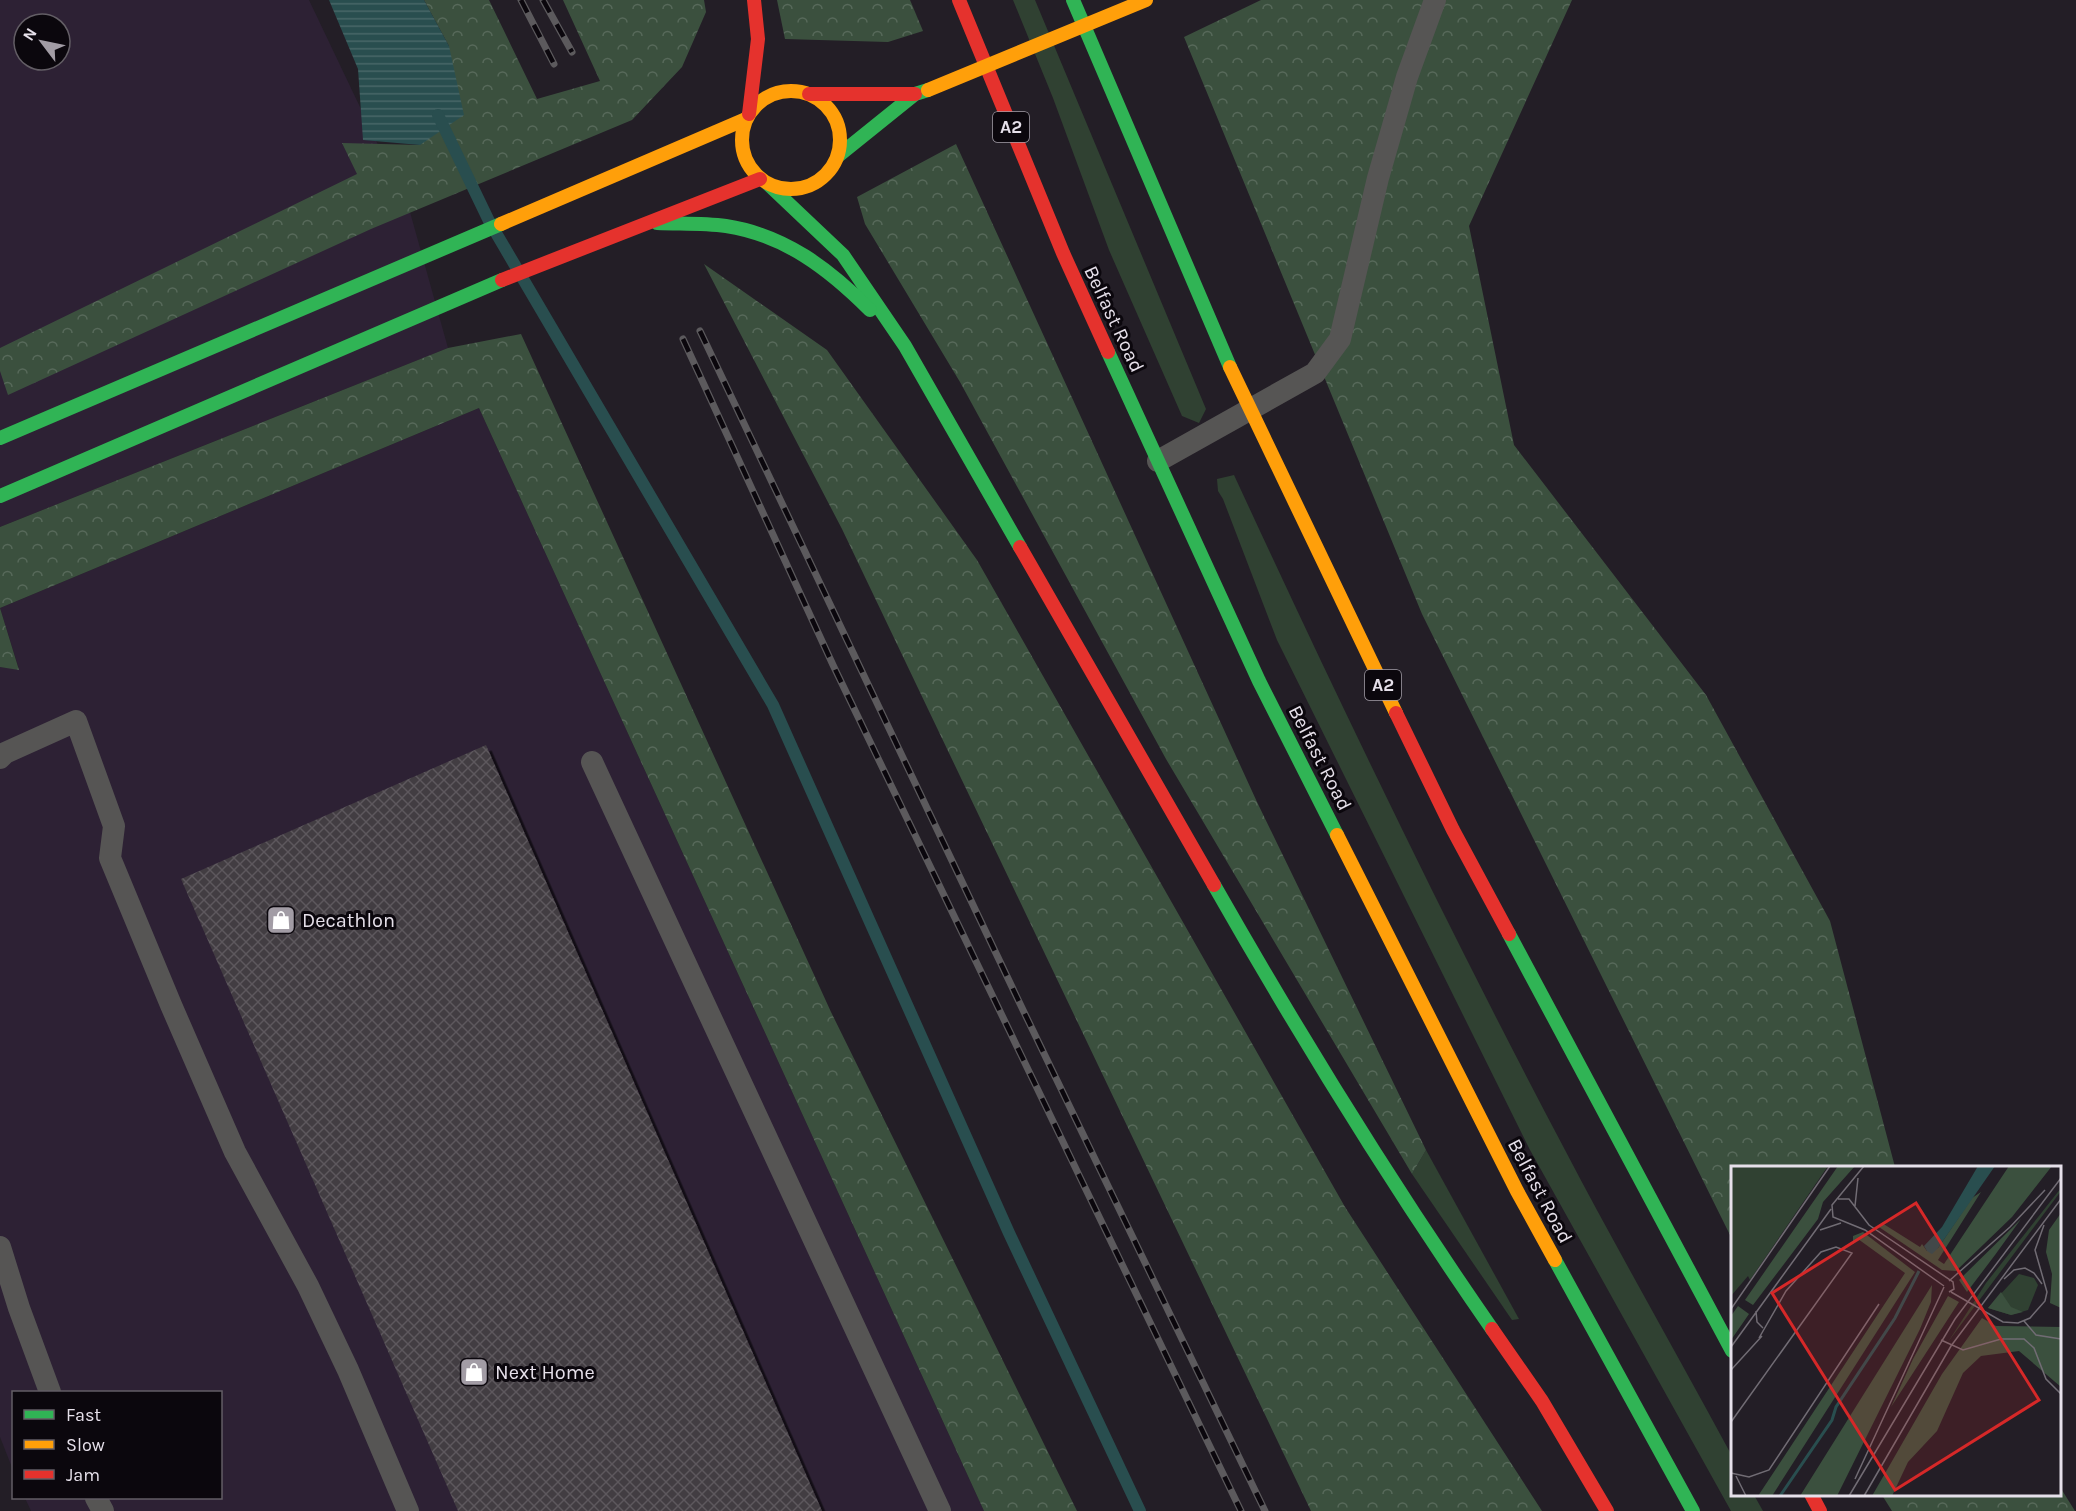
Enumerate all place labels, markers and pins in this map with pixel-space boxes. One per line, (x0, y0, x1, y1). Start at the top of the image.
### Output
shop icon: Decathlon (265, 904, 297, 936)
place label: Decathlon (302, 909, 395, 932)
shop icon: Next Home (458, 1356, 490, 1388)
place label: Next Home (495, 1361, 595, 1384)

